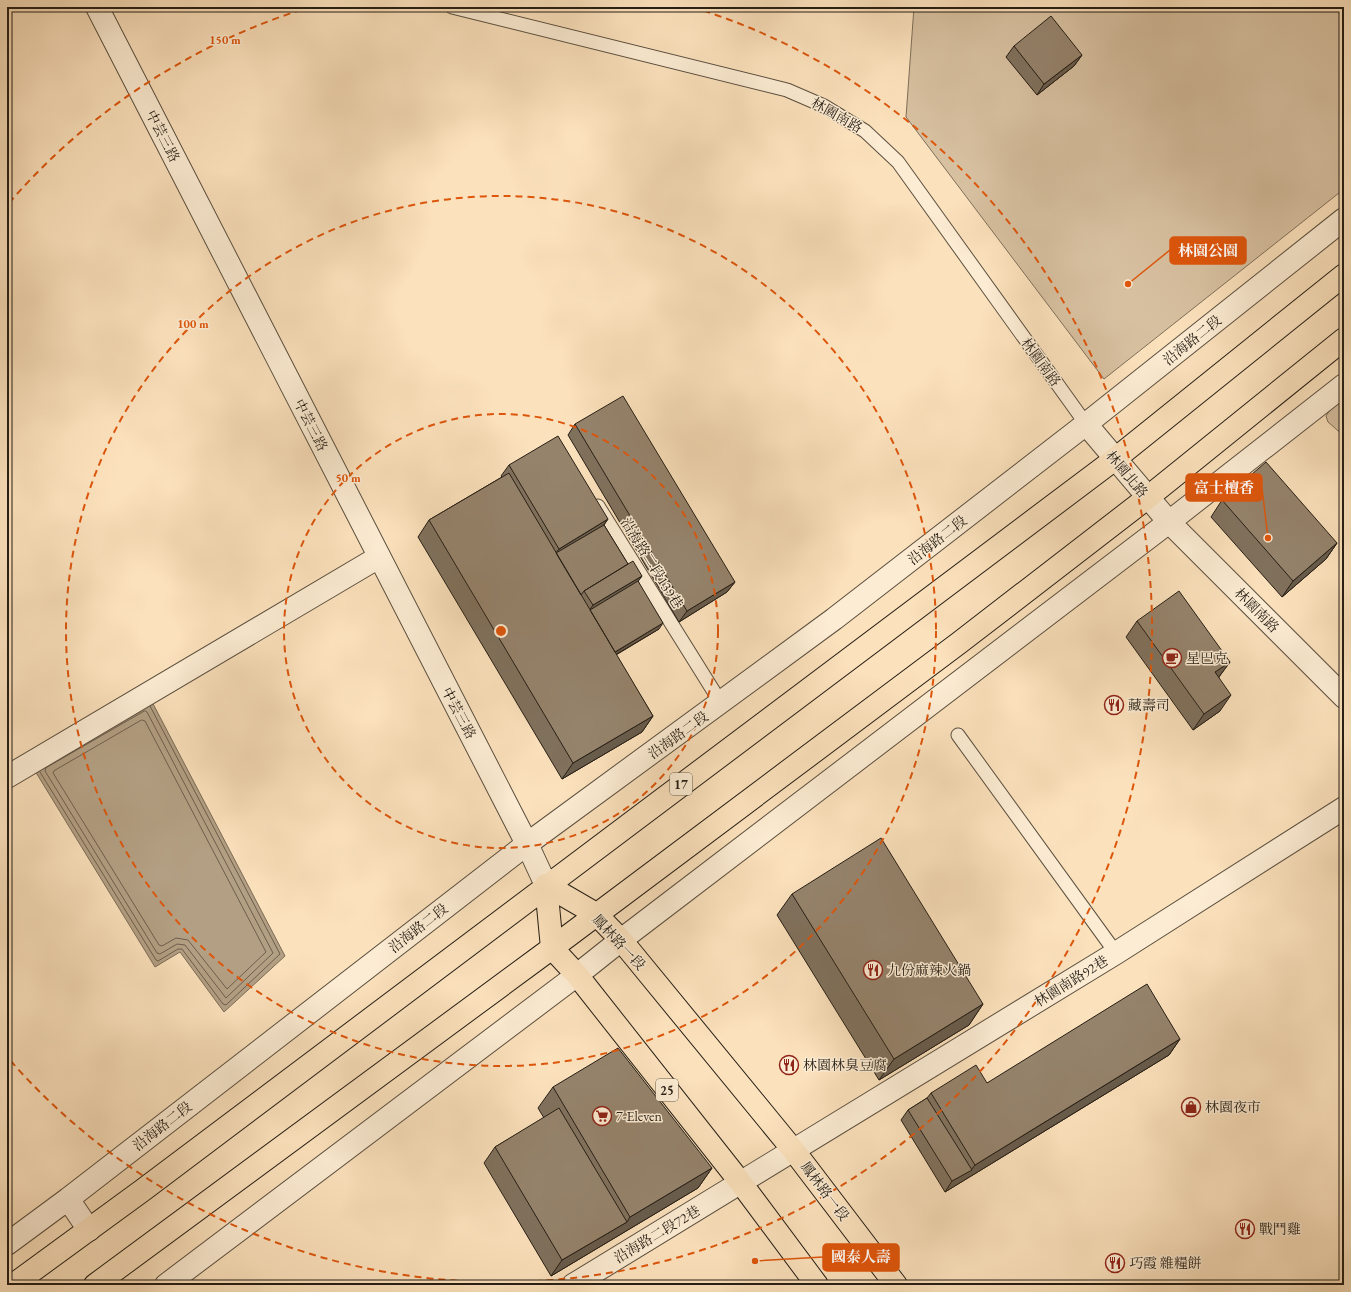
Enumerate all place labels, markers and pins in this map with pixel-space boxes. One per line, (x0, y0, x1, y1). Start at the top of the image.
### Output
callout: 林園公園 (1170, 237, 1246, 264)
callout: 富士檀香 (1186, 474, 1262, 501)
centre of rings (494, 624, 508, 638)
cafe icon: 星巴克 (1161, 647, 1183, 669)
place label: 星巴克 (1186, 649, 1228, 667)
restaurant icon: 藏壽司 (1103, 694, 1125, 716)
place label: 藏壽司 (1128, 696, 1170, 714)
restaurant icon: 九份麻辣火鍋 (862, 959, 884, 981)
place label: 九份麻辣火鍋 (887, 961, 971, 979)
restaurant icon: 林園林臭豆腐 (778, 1054, 800, 1076)
place label: 林園林臭豆腐 (803, 1056, 887, 1074)
shop icon: 林園夜市 (1180, 1096, 1202, 1118)
place label: 林園夜市 (1205, 1098, 1261, 1116)
supermarket icon: 7-Eleven (591, 1105, 613, 1127)
place label: 7-Eleven (616, 1107, 663, 1125)
restaurant icon: 戰鬥雞 (1234, 1218, 1256, 1240)
place label: 戰鬥雞 (1259, 1220, 1301, 1238)
callout: 國泰人壽 (823, 1244, 899, 1271)
restaurant icon: 巧霞 雜糧餅 (1104, 1252, 1126, 1274)
place label: 巧霞 雜糧餅 (1129, 1254, 1202, 1272)

